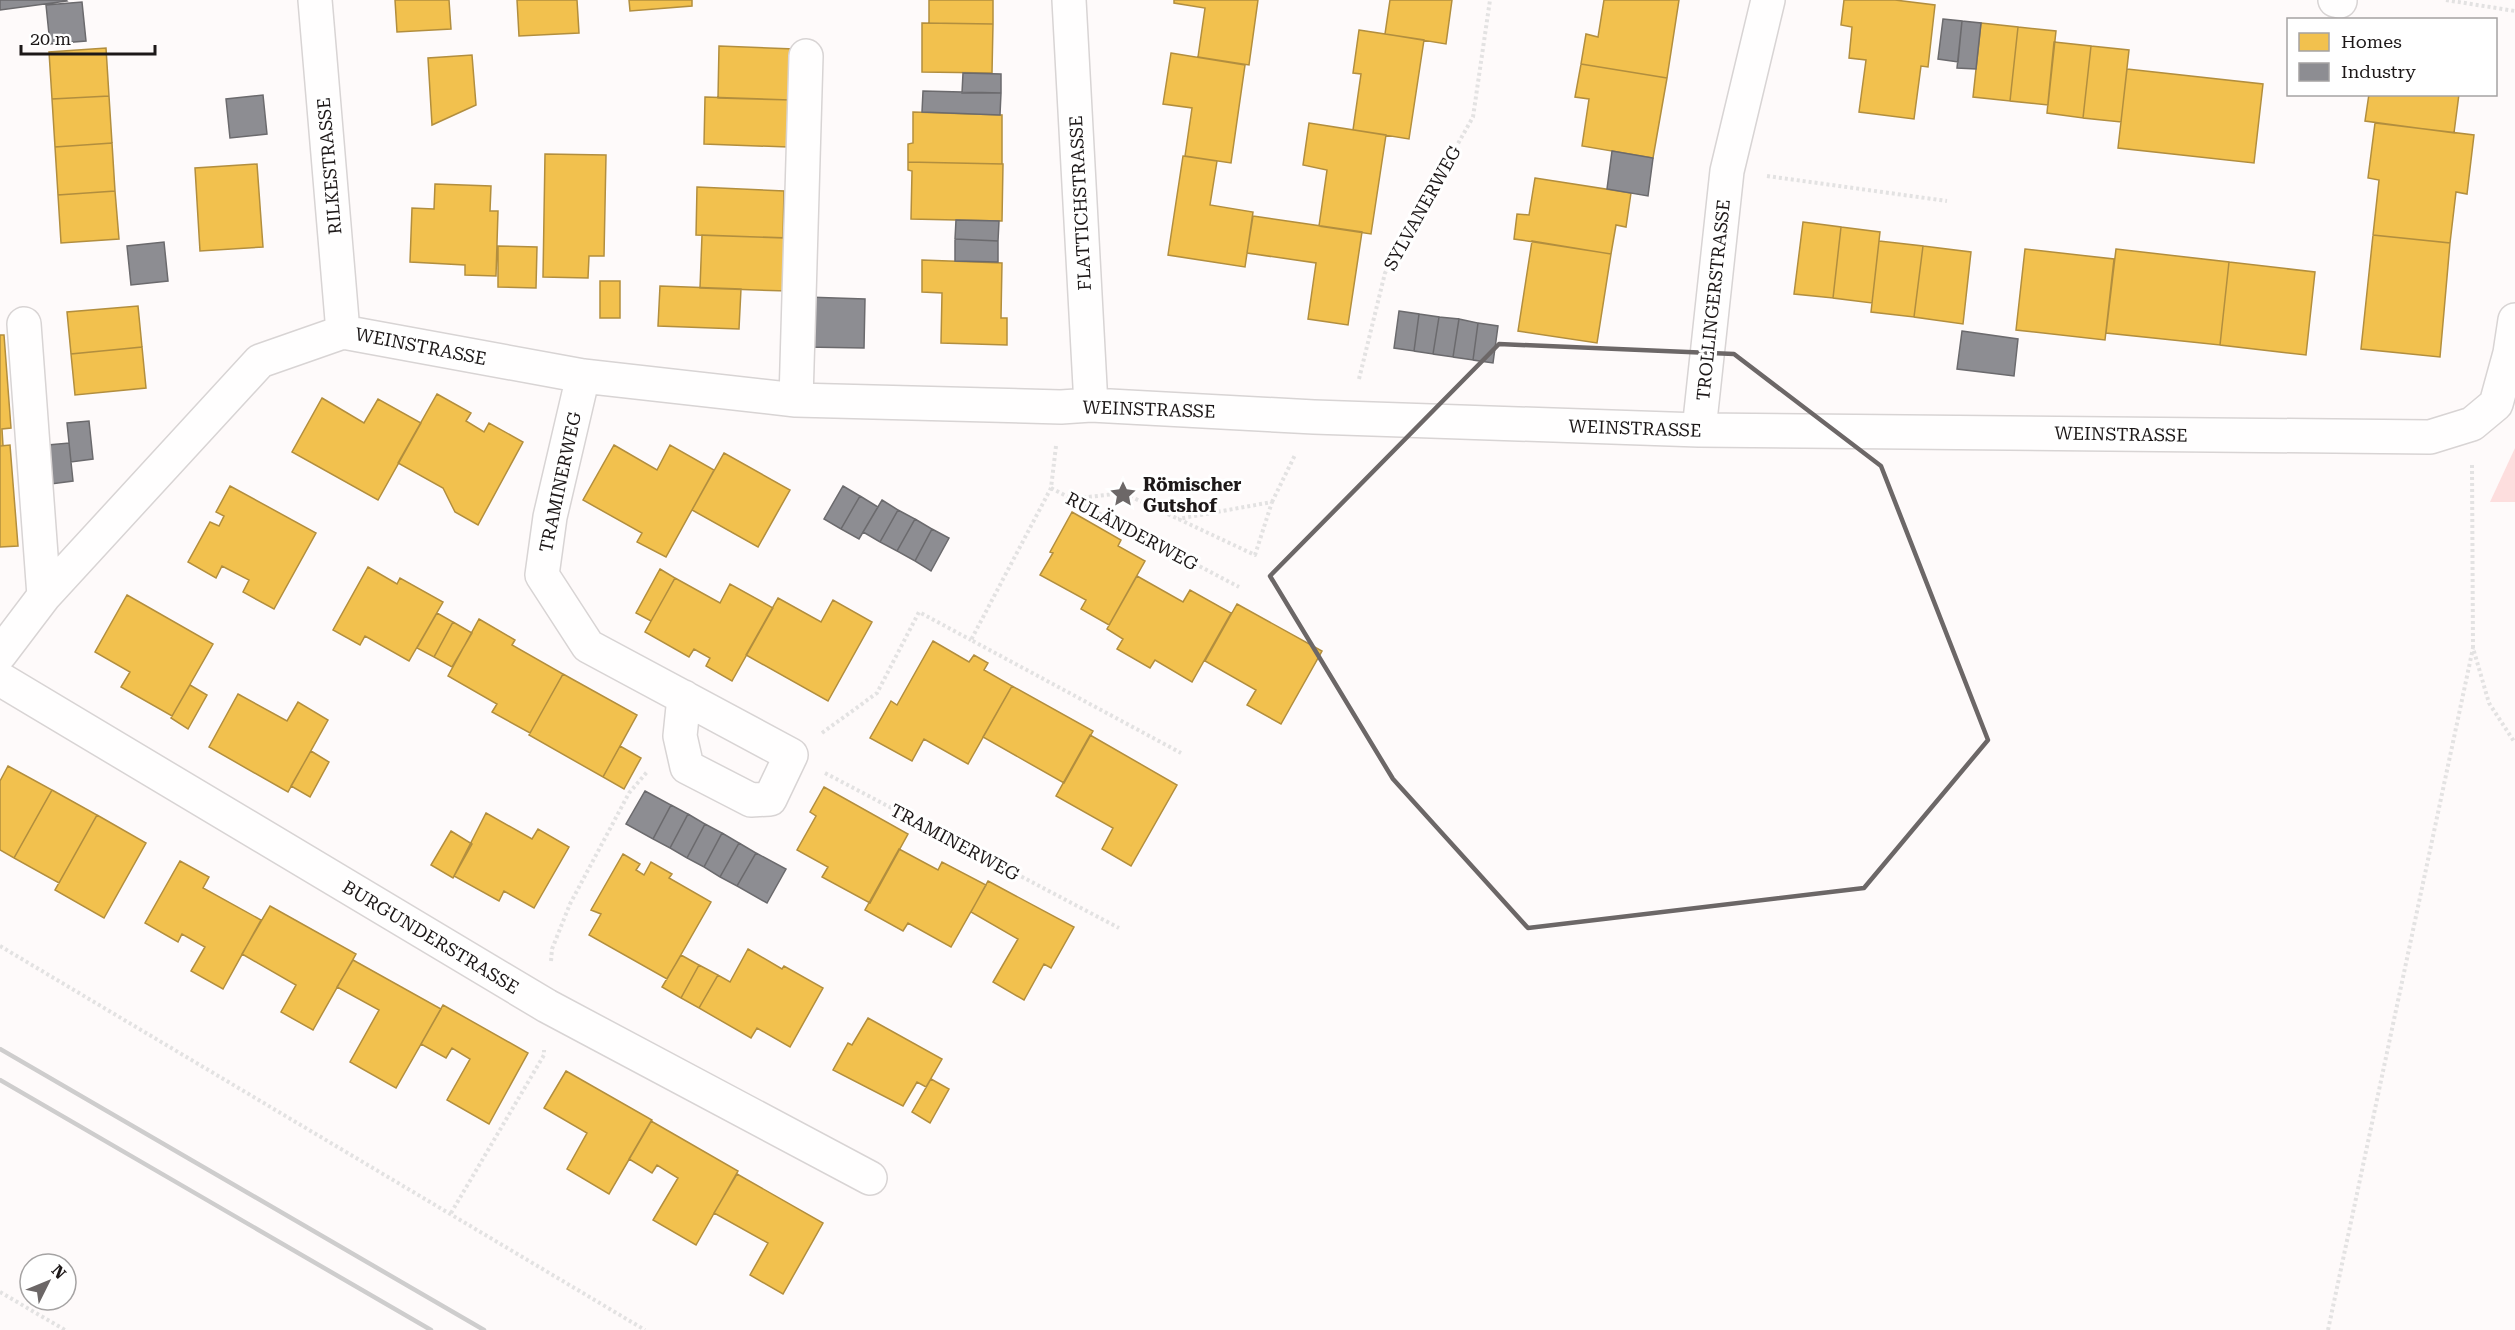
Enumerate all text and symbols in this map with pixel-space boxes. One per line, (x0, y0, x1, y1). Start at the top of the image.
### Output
scale bar (21, 18, 154, 56)
legend (2287, 18, 2497, 96)
text: 20 m (30, 28, 71, 49)
text: Homes (2341, 31, 2402, 52)
text: Industry (2341, 61, 2416, 82)
street label: RILKESTRASSE (313, 97, 345, 235)
street label: FLATTICHSTRASSE (1065, 115, 1095, 291)
street label: SYLVANERWEG (1379, 142, 1465, 274)
street label: TROLLINGERSTRASSE (1692, 198, 1734, 402)
street label: WEINSTRASSE (354, 323, 488, 369)
street label: WEINSTRASSE (1082, 396, 1216, 422)
street label: TRAMINERWEG (535, 410, 585, 554)
street label: WEINSTRASSE (1568, 415, 1702, 441)
street label: WEINSTRASSE (2054, 422, 2188, 446)
place label: Römischer Gutshof (1143, 474, 1241, 516)
place icon: Römischer Gutshof (1108, 479, 1138, 509)
street label: RULÄNDERWEG (1063, 487, 1201, 575)
street label: TRAMINERWEG (887, 799, 1023, 885)
street label: BURGUNDERSTRASSE (339, 876, 523, 998)
north arrow (18, 1252, 78, 1312)
text: N (47, 1261, 70, 1283)

